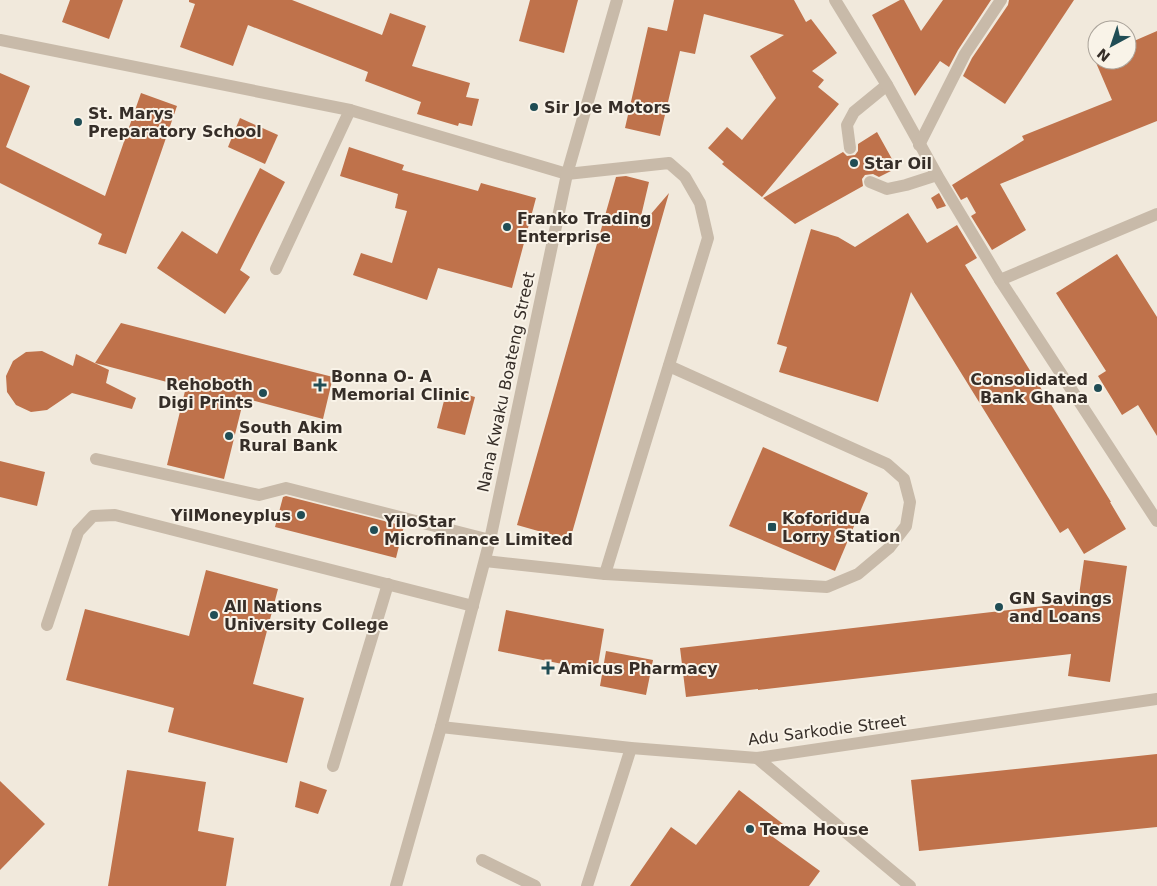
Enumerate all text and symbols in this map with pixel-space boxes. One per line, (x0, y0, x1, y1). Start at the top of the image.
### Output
north arrow (1087, 20, 1137, 70)
text: N (1094, 45, 1113, 65)
place label: Sir Joe Motors (544, 98, 671, 117)
marker: Sir Joe Motors (528, 101, 540, 113)
place label: St. Marys Preparatory School (88, 104, 262, 141)
marker: St. Marys Preparatory School (72, 116, 84, 128)
place label: Star Oil (864, 154, 932, 173)
marker: Star Oil (848, 157, 860, 169)
place label: Franko Trading Enterprise (517, 209, 651, 246)
marker: Franko Trading Enterprise (501, 221, 513, 233)
street label: Nana Kwaku Boateng Street (473, 270, 539, 494)
place label: Bonna O- A Memorial Clinic (331, 367, 470, 404)
place label: Consolidated Bank Ghana (970, 370, 1088, 407)
place label: Rehoboth Digi Prints (158, 375, 253, 412)
marker: Bonna O- A Memorial Clinic (313, 378, 327, 392)
marker: Consolidated Bank Ghana (1092, 382, 1104, 394)
marker: Rehoboth Digi Prints (257, 387, 269, 399)
place label: South Akim Rural Bank (239, 418, 343, 455)
marker: South Akim Rural Bank (223, 430, 235, 442)
place label: YilMoneyplus (170, 506, 291, 525)
marker: YilMoneyplus (295, 509, 307, 521)
place label: Koforidua Lorry Station (782, 509, 900, 546)
place label: YiloStar Microfinance Limited (383, 512, 573, 549)
marker: Koforidua Lorry Station (766, 521, 778, 533)
marker: YiloStar Microfinance Limited (368, 524, 380, 536)
place label: GN Savings and Loans (1009, 589, 1112, 626)
place label: All Nations University College (224, 597, 389, 634)
marker: GN Savings and Loans (993, 601, 1005, 613)
marker: All Nations University College (208, 609, 220, 621)
place label: Amicus Pharmacy (558, 659, 718, 678)
marker: Amicus Pharmacy (542, 662, 554, 674)
street label: Adu Sarkodie Street (747, 711, 907, 749)
place label: Tema House (760, 820, 869, 839)
marker: Tema House (744, 823, 756, 835)

